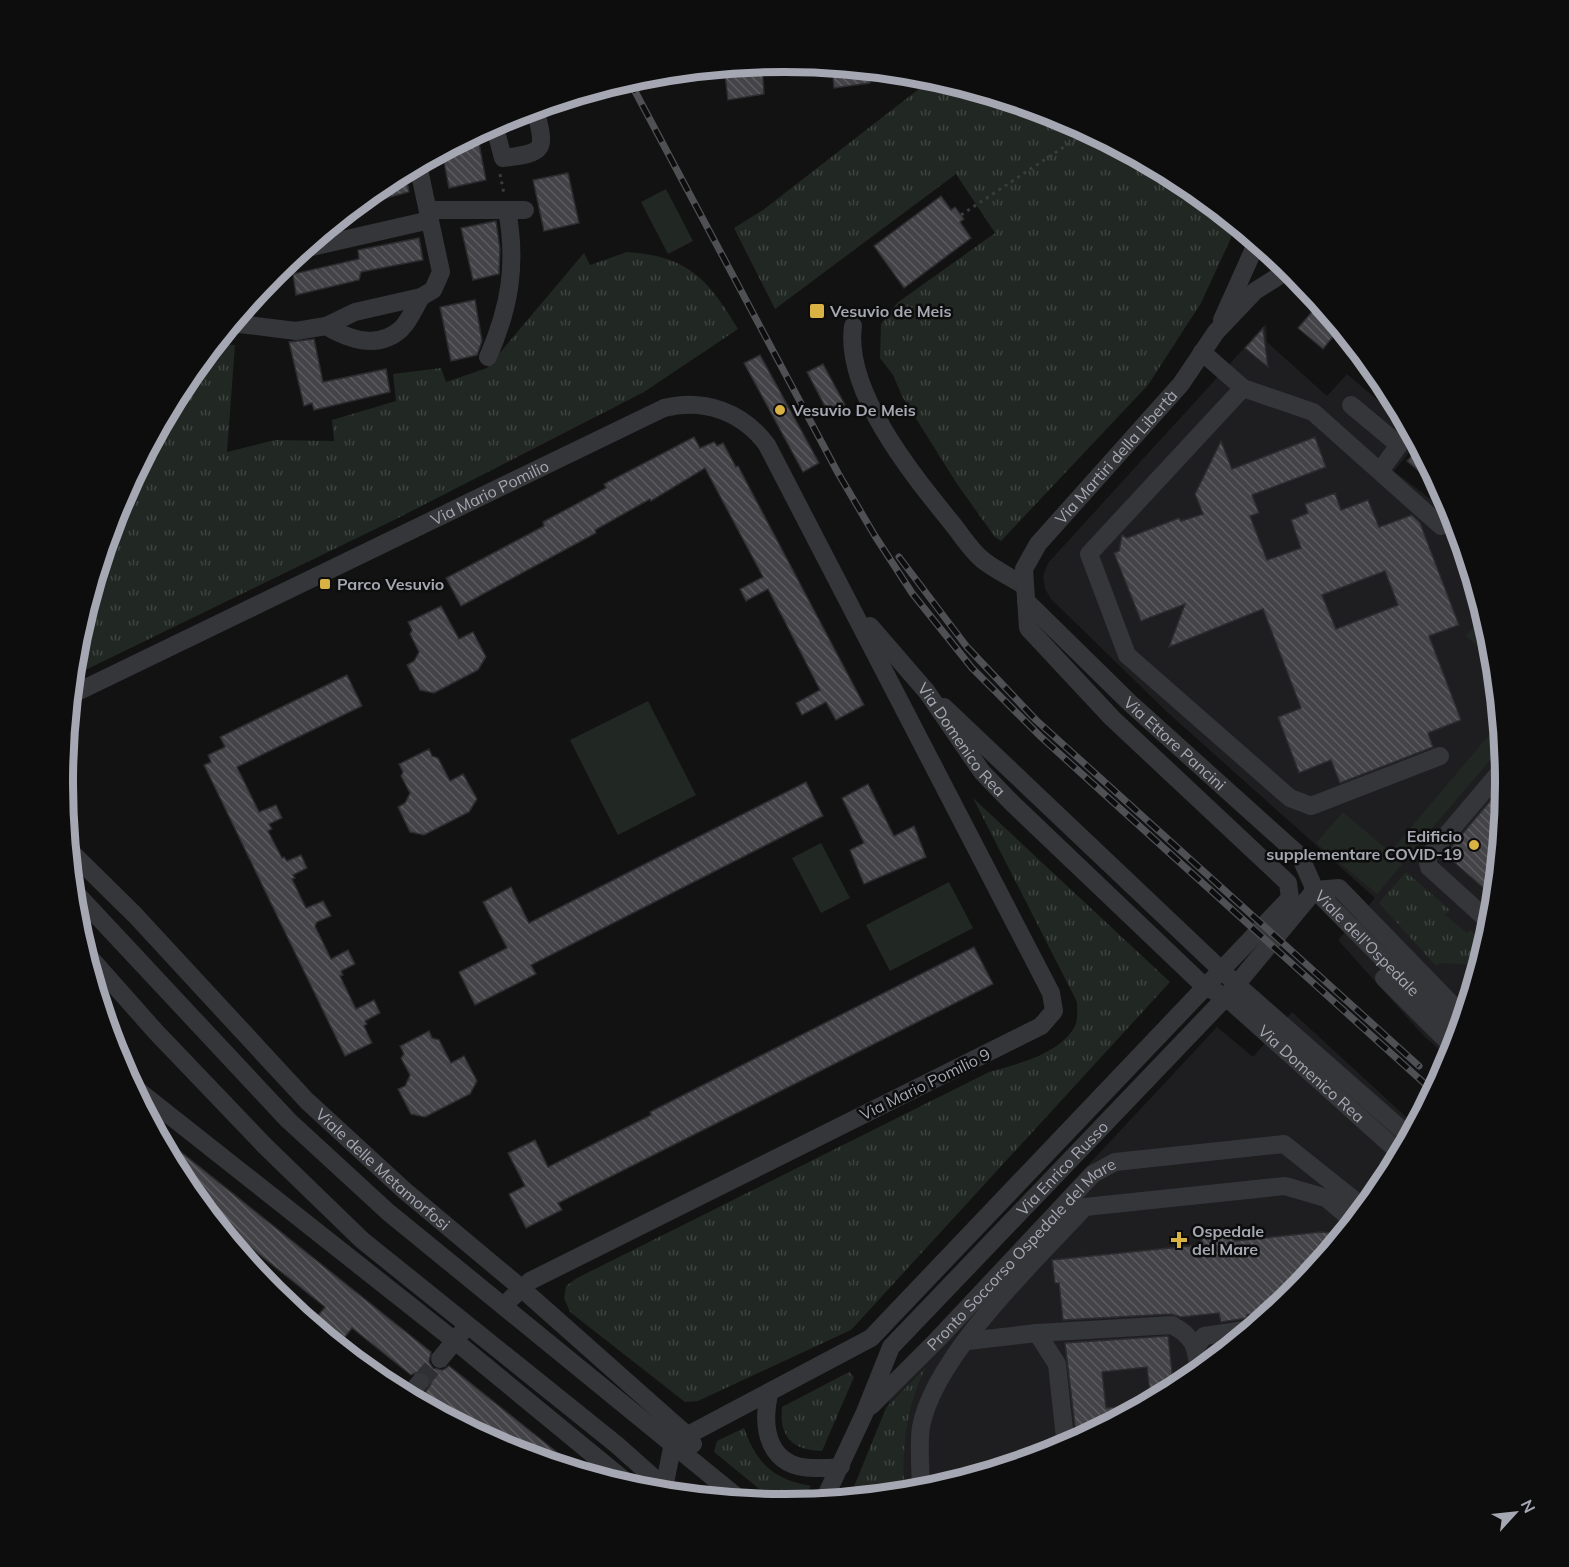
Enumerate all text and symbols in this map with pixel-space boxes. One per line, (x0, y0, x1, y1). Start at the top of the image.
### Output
place label: Vesuvio de Meis (829, 301, 952, 321)
marker: Vesuvio de Meis (808, 302, 826, 320)
street label: Via Martiri della Libertà (1051, 385, 1181, 528)
place label: Vesuvio De Meis (791, 400, 916, 420)
marker: Vesuvio De Meis (773, 403, 787, 417)
street label: Via Mario Pomilio (427, 455, 552, 530)
place label: Parco Vesuvio (337, 574, 444, 594)
marker: Parco Vesuvio (318, 577, 332, 591)
street label: Via Domenico Rea (913, 678, 1010, 800)
street label: Via Ettore Pancini (1120, 692, 1230, 795)
place label: Edificio supplementare COVID-19 (1266, 826, 1462, 864)
marker: Edificio supplementare COVID-19 (1467, 838, 1481, 852)
street label: Viale dell'Ospedale (1311, 886, 1424, 1000)
street label: Via Domenico Rea (1254, 1021, 1369, 1127)
street label: Via Mario Pomilio 9 (857, 1044, 993, 1124)
street label: Viale delle Metamorfosi (312, 1104, 454, 1234)
street label: Via Enrico Russo (1012, 1117, 1112, 1220)
street label: Pronto Soccorso Ospedale del Mare (922, 1154, 1119, 1355)
place label: Ospedale del Mare (1192, 1221, 1264, 1259)
marker: Ospedale del Mare (1170, 1231, 1188, 1249)
north arrow (1485, 1483, 1545, 1543)
text: N (1517, 1496, 1540, 1516)

